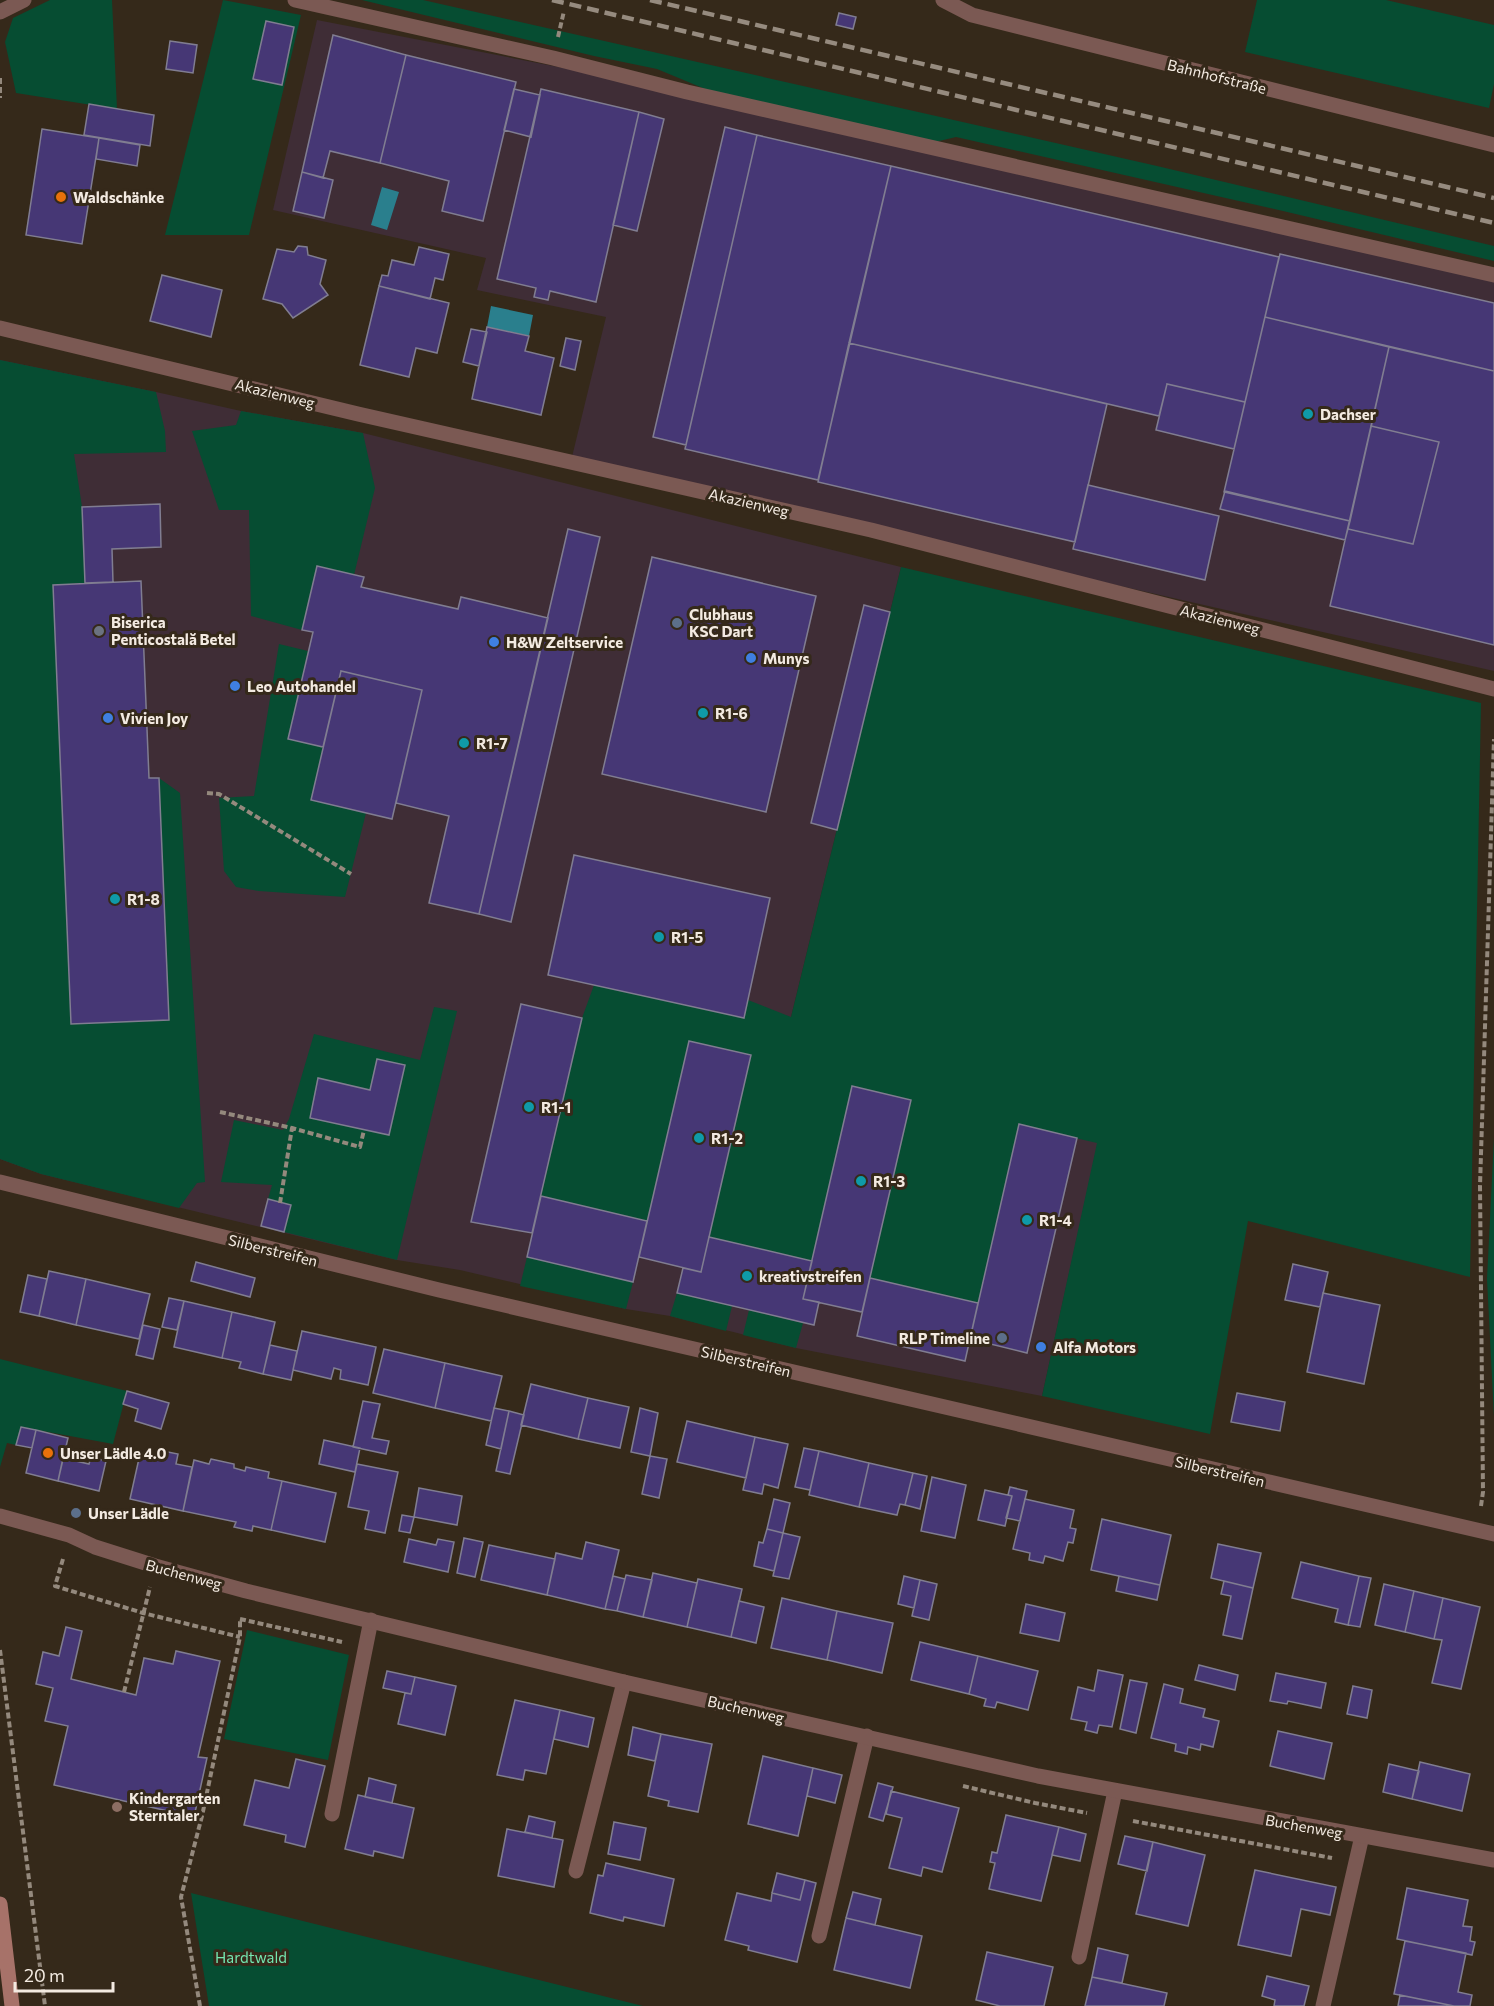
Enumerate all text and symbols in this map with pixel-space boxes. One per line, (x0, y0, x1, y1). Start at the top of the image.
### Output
street label: Bahnhofstraße (1166, 55, 1269, 97)
place label: Waldschänke (73, 188, 164, 206)
marker: Waldschänke (54, 190, 68, 204)
street label: Akazienweg (233, 374, 317, 412)
place label: Dachser (1320, 405, 1376, 423)
marker: Dachser (1301, 407, 1315, 421)
street label: Akazienweg (707, 484, 791, 520)
street label: Akazienweg (1178, 600, 1262, 638)
place label: Clubhaus KSC Dart (689, 605, 753, 640)
place label: Biserica Penticostală Betel (111, 613, 236, 648)
marker: Clubhaus KSC Dart (670, 616, 684, 630)
marker: Biserica Penticostală Betel (92, 624, 106, 638)
place label: H&W Zeltservice (506, 633, 623, 651)
marker: H&W Zeltservice (487, 635, 501, 649)
place label: Munys (763, 649, 809, 667)
marker: Munys (744, 651, 758, 665)
place label: Leo Autohandel (247, 677, 356, 695)
marker: Leo Autohandel (228, 679, 242, 693)
place label: R1-6 (715, 704, 748, 722)
marker: R1-6 (696, 706, 710, 720)
place label: Vivien Joy (120, 709, 189, 727)
marker: Vivien Joy (101, 711, 115, 725)
place label: R1-7 (476, 734, 508, 752)
marker: R1-7 (457, 736, 471, 750)
place label: R1-8 (127, 890, 160, 908)
marker: R1-8 (108, 892, 122, 906)
place label: R1-5 (671, 928, 704, 946)
marker: R1-5 (652, 930, 666, 944)
place label: R1-1 (541, 1098, 571, 1116)
marker: R1-1 (522, 1100, 536, 1114)
place label: R1-2 (711, 1129, 743, 1147)
marker: R1-2 (692, 1131, 706, 1145)
place label: R1-3 (873, 1172, 906, 1190)
marker: R1-3 (854, 1174, 868, 1188)
place label: R1-4 (1039, 1211, 1072, 1229)
marker: R1-4 (1020, 1213, 1034, 1227)
street label: Silberstreifen (226, 1230, 320, 1270)
place label: kreativstreifen (759, 1267, 862, 1285)
marker: kreativstreifen (740, 1269, 754, 1283)
place label: RLP Timeline (899, 1329, 990, 1347)
marker: RLP Timeline (995, 1331, 1009, 1345)
place label: Alfa Motors (1053, 1338, 1136, 1356)
marker: Alfa Motors (1034, 1340, 1048, 1354)
street label: Silberstreifen (699, 1342, 793, 1380)
place label: Unser Lädle 4.0 (60, 1444, 167, 1462)
marker: Unser Lädle 4.0 (41, 1446, 55, 1460)
street label: Silberstreifen (1173, 1452, 1267, 1490)
place label: Unser Lädle (88, 1504, 169, 1522)
marker: Unser Lädle (69, 1506, 83, 1520)
street label: Buchenweg (144, 1555, 224, 1593)
street label: Buchenweg (706, 1691, 786, 1727)
place label: Kindergarten Sterntaler (129, 1789, 220, 1824)
marker: Kindergarten Sterntaler (110, 1800, 124, 1814)
street label: Buchenweg (1264, 1810, 1344, 1842)
park label: Hardtwald (215, 1948, 287, 1966)
scale bar (15, 1955, 112, 1993)
text: 20 m (24, 1964, 65, 1986)

